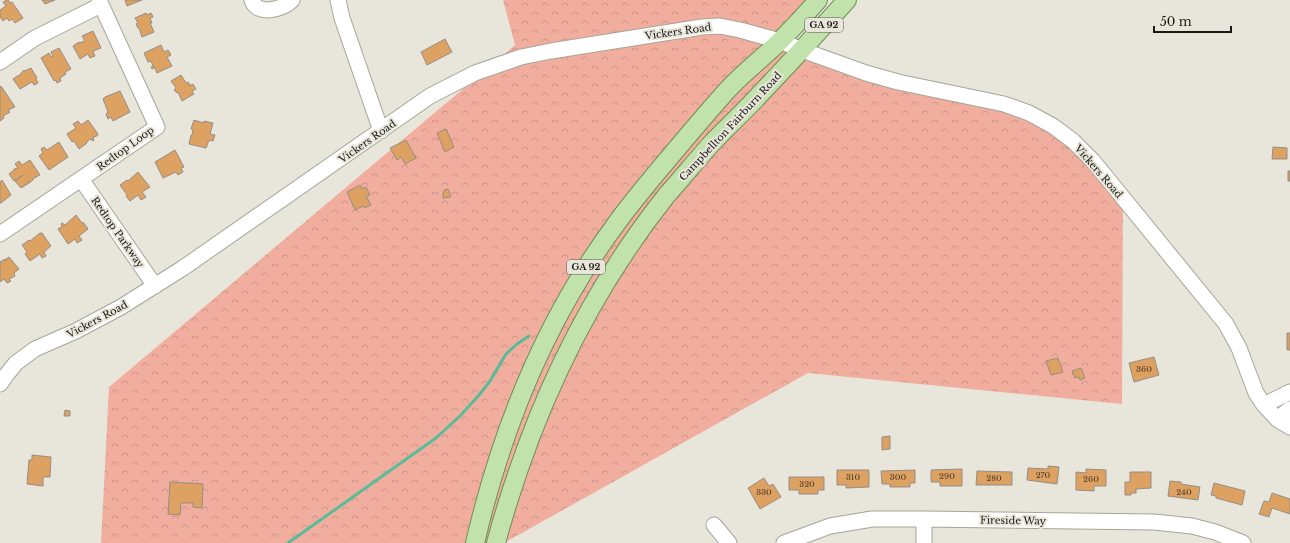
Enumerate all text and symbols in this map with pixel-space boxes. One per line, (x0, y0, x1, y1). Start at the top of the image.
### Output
scale bar (1154, 8, 1231, 34)
text: 50 m (1160, 14, 1192, 29)
road number: GA 92 (805, 18, 843, 32)
street label: Vickers Road (643, 20, 712, 43)
street label: Campbellton Fairburn Road (676, 69, 785, 184)
street label: Vickers Road (335, 117, 399, 166)
street label: Redtop Loop (94, 123, 157, 173)
street label: Vickers Road (1071, 141, 1126, 201)
street label: Redtop Parkway (88, 194, 147, 271)
road number: GA 92 (567, 260, 605, 274)
street label: Vickers Road (64, 298, 130, 341)
house number: 360 (1136, 364, 1152, 374)
house number: 270 (1036, 470, 1051, 480)
house number: 290 (939, 471, 955, 481)
house number: 310 (846, 472, 860, 482)
house number: 300 (890, 472, 906, 482)
house number: 280 (986, 473, 1002, 483)
house number: 260 (1083, 474, 1099, 484)
house number: 320 (799, 479, 815, 489)
house number: 330 (756, 487, 772, 497)
house number: 240 (1176, 487, 1192, 497)
street label: Fireside Way (980, 513, 1047, 528)

